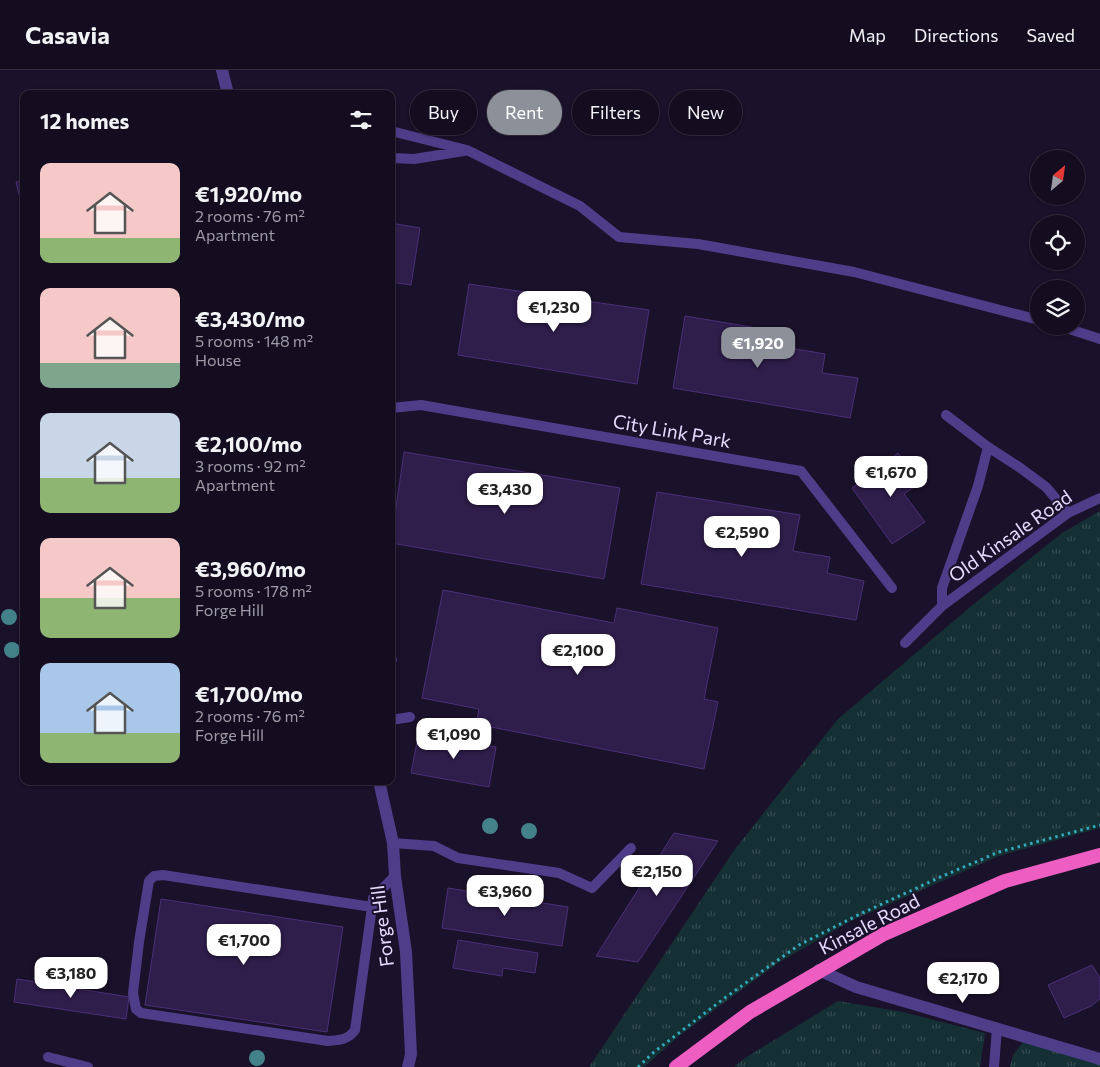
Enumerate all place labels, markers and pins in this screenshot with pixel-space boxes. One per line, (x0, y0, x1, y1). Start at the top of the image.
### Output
pin: €1,230 (513, 290, 595, 333)
pin: €1,920 (717, 326, 799, 369)
pin: €1,670 (850, 456, 932, 498)
pin: €3,430 (464, 472, 546, 515)
pin: €2,590 (701, 516, 783, 558)
pin: €2,100 (537, 634, 619, 676)
pin: €1,090 (413, 718, 495, 760)
pin: €2,150 (616, 854, 698, 897)
pin: €3,960 (464, 874, 546, 917)
pin: €1,700 (203, 924, 285, 966)
pin: €3,180 (30, 956, 112, 999)
pin: €2,170 (922, 962, 1004, 1004)

